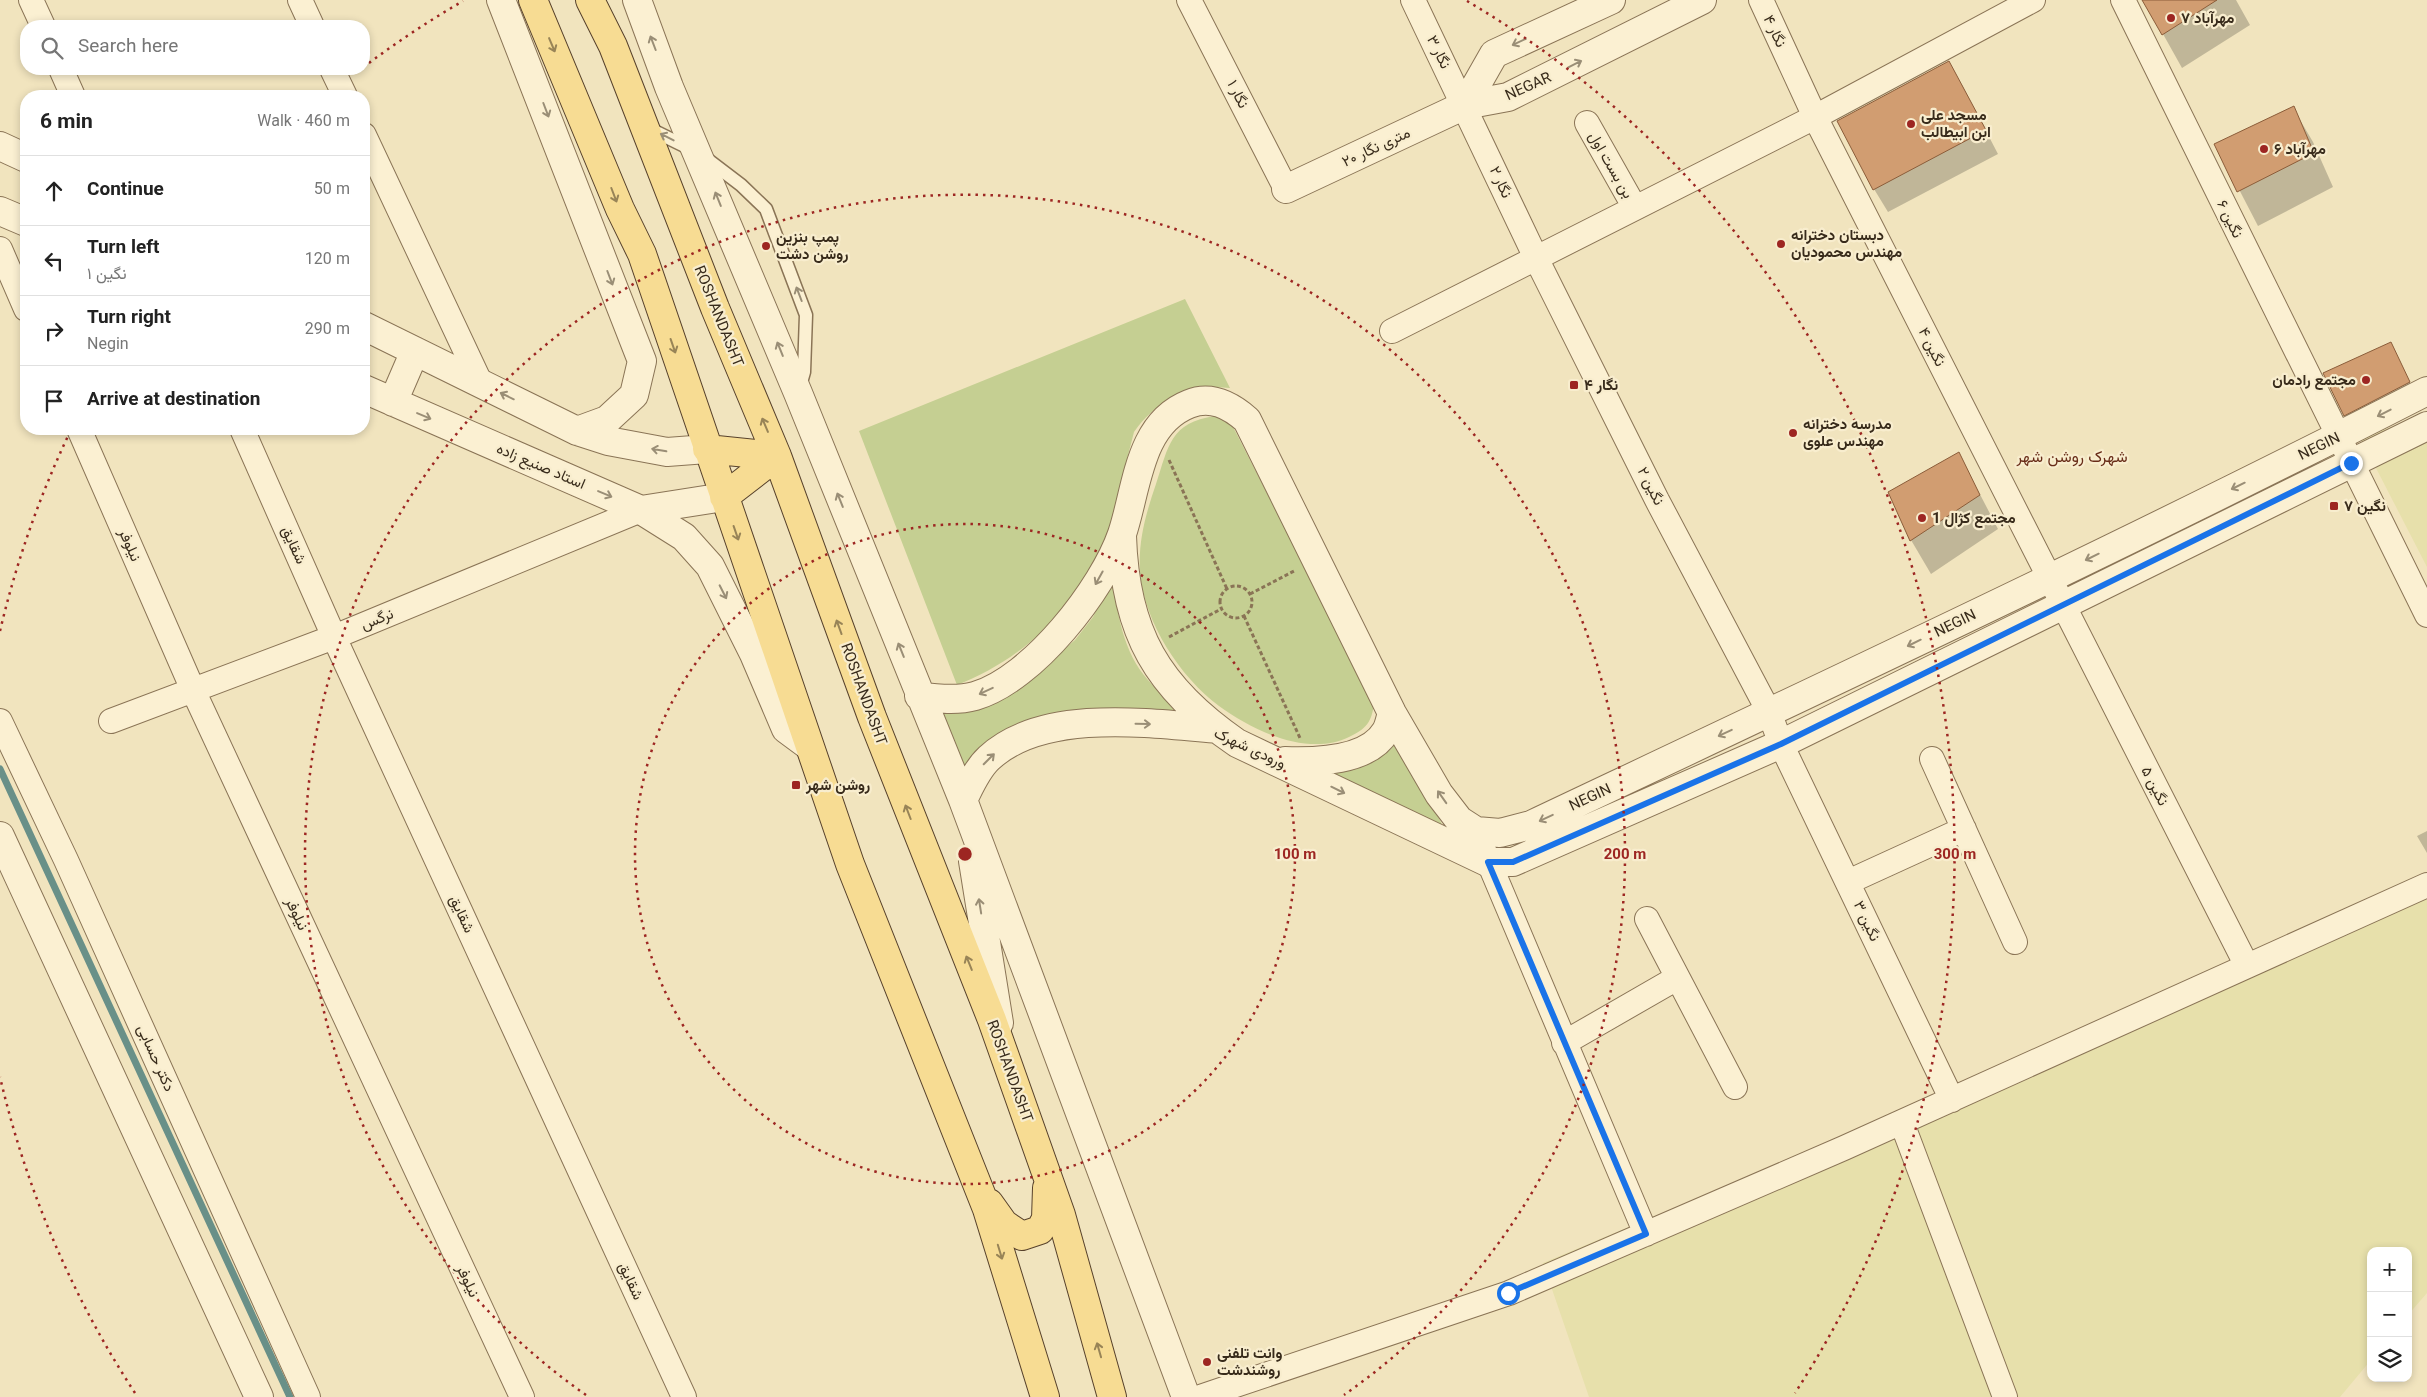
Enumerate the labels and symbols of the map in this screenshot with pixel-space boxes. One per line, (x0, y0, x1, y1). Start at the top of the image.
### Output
place label: مهرآباد ۷ (2181, 8, 2235, 31)
street label: نگار ۴ (1756, 12, 1791, 52)
marker: مهرآباد ۷ (2165, 12, 2177, 24)
street label: نگار ۳ (1420, 32, 1456, 73)
one-way arrow (648, 36, 657, 52)
one-way arrow (548, 37, 558, 52)
one-way arrow (1512, 38, 1527, 48)
one-way arrow (1567, 59, 1582, 68)
street label: NEGAR (1502, 67, 1555, 108)
street label: نگار ۱ (1220, 76, 1254, 113)
one-way arrow (541, 102, 551, 117)
place label: مسجد علی ابن ابیطالب (1921, 105, 1991, 145)
marker: مسجد علی ابن ابیطالب (1905, 118, 1917, 130)
street label: ۲۰ متری نگار (1339, 123, 1415, 174)
street label: بن بست اول (1581, 128, 1638, 204)
one-way arrow (659, 132, 674, 142)
place label: مهرآباد ۶ (2274, 139, 2326, 162)
marker: مهرآباد ۶ (2258, 143, 2270, 155)
street label: نگار ۲ (1482, 163, 1517, 202)
one-way arrow (610, 187, 619, 202)
one-way arrow (712, 192, 722, 207)
street label: نگین ۶ (2210, 197, 2248, 243)
place label: دبستان دخترانه مهندس محمودیان (1791, 225, 1902, 265)
place label: پمپ بنزین روشن دشت (776, 227, 848, 267)
marker: دبستان دخترانه مهندس محمودیان (1775, 238, 1787, 250)
marker: پمپ بنزین روشن دشت (760, 240, 772, 252)
street label: ROSHANDASHT (687, 262, 748, 371)
one-way arrow (606, 270, 615, 285)
one-way arrow (793, 287, 802, 302)
street label: نگین ۴ (1911, 324, 1950, 371)
one-way arrow (668, 338, 678, 354)
one-way arrow (774, 342, 784, 357)
place label: مجتمع رادمان (2272, 370, 2356, 393)
marker: مجتمع رادمان (2360, 374, 2372, 386)
place label: نگار ۴ (1584, 375, 1618, 398)
marker: نگار ۴ (1568, 379, 1580, 391)
one-way arrow (500, 391, 515, 400)
one-way arrow (2376, 408, 2391, 418)
one-way arrow (416, 411, 431, 421)
place label: مدرسه دخترانه مهندس علوی (1803, 414, 1892, 454)
one-way arrow (759, 418, 769, 433)
marker: مدرسه دخترانه مهندس علوی (1787, 427, 1799, 439)
street label: NEGIN (2295, 427, 2345, 467)
street label: استاد صنیع زاده (492, 438, 589, 496)
one-way arrow (651, 445, 667, 455)
district label: شهرک روشن شهر (2015, 446, 2128, 471)
route end (2340, 452, 2363, 475)
street label: نگین ۲ (1630, 463, 1669, 510)
one-way arrow (2231, 481, 2246, 491)
one-way arrow (597, 490, 612, 500)
one-way arrow (835, 492, 844, 507)
place label: نگین ۷ (2344, 496, 2386, 519)
marker: نگین ۷ (2328, 500, 2340, 512)
place label: مجتمع کژال 1 (1932, 508, 2016, 531)
marker: مجتمع کژال 1 (1916, 512, 1928, 524)
street label: شقایق (274, 523, 311, 568)
street label: نیلوفر (111, 525, 146, 566)
one-way arrow (732, 525, 742, 541)
one-way arrow (2085, 553, 2100, 562)
one-way arrow (1094, 570, 1104, 584)
one-way arrow (718, 584, 728, 599)
street label: نرگس (358, 603, 398, 637)
street label: NEGIN (1931, 604, 1981, 644)
one-way arrow (834, 620, 843, 635)
one-way arrow (1907, 638, 1922, 648)
street label: ROSHANDASHT (833, 640, 892, 749)
one-way arrow (896, 643, 905, 659)
one-way arrow (979, 686, 994, 696)
one-way arrow (1134, 719, 1150, 729)
street label: ورودی شهرک (1210, 723, 1289, 776)
one-way arrow (1717, 729, 1732, 739)
one-way arrow (983, 753, 995, 765)
street label: نگین ۵ (2134, 763, 2173, 810)
place label: روشن شهر (805, 775, 870, 798)
marker: روشن شهر (790, 779, 802, 791)
street label: NEGIN (1566, 779, 1616, 818)
one-way arrow (1330, 786, 1345, 795)
one-way arrow (1437, 790, 1447, 804)
one-way arrow (903, 805, 912, 820)
one-way arrow (1539, 814, 1554, 823)
text: 100 m (1274, 844, 1316, 867)
text: 200 m (1604, 844, 1646, 867)
text: 300 m (1934, 844, 1976, 867)
centre of rings (956, 845, 974, 863)
street label: شقایق (442, 892, 479, 938)
street label: نیلوفر (278, 894, 313, 935)
street label: نگین ۳ (1846, 897, 1885, 946)
one-way arrow (975, 898, 985, 914)
one-way arrow (963, 956, 973, 971)
street label: ROSHANDASHT (979, 1017, 1038, 1126)
street label: دکتر حسابی (130, 1021, 180, 1096)
one-way arrow (996, 1244, 1006, 1260)
street label: شقایق (611, 1259, 648, 1305)
street label: نیلوفر (449, 1261, 484, 1302)
route start (1497, 1282, 1520, 1305)
one-way arrow (1093, 1342, 1103, 1358)
place label: وانت تلفنی روشندشت (1217, 1343, 1282, 1383)
marker: وانت تلفنی روشندشت (1201, 1356, 1213, 1368)

